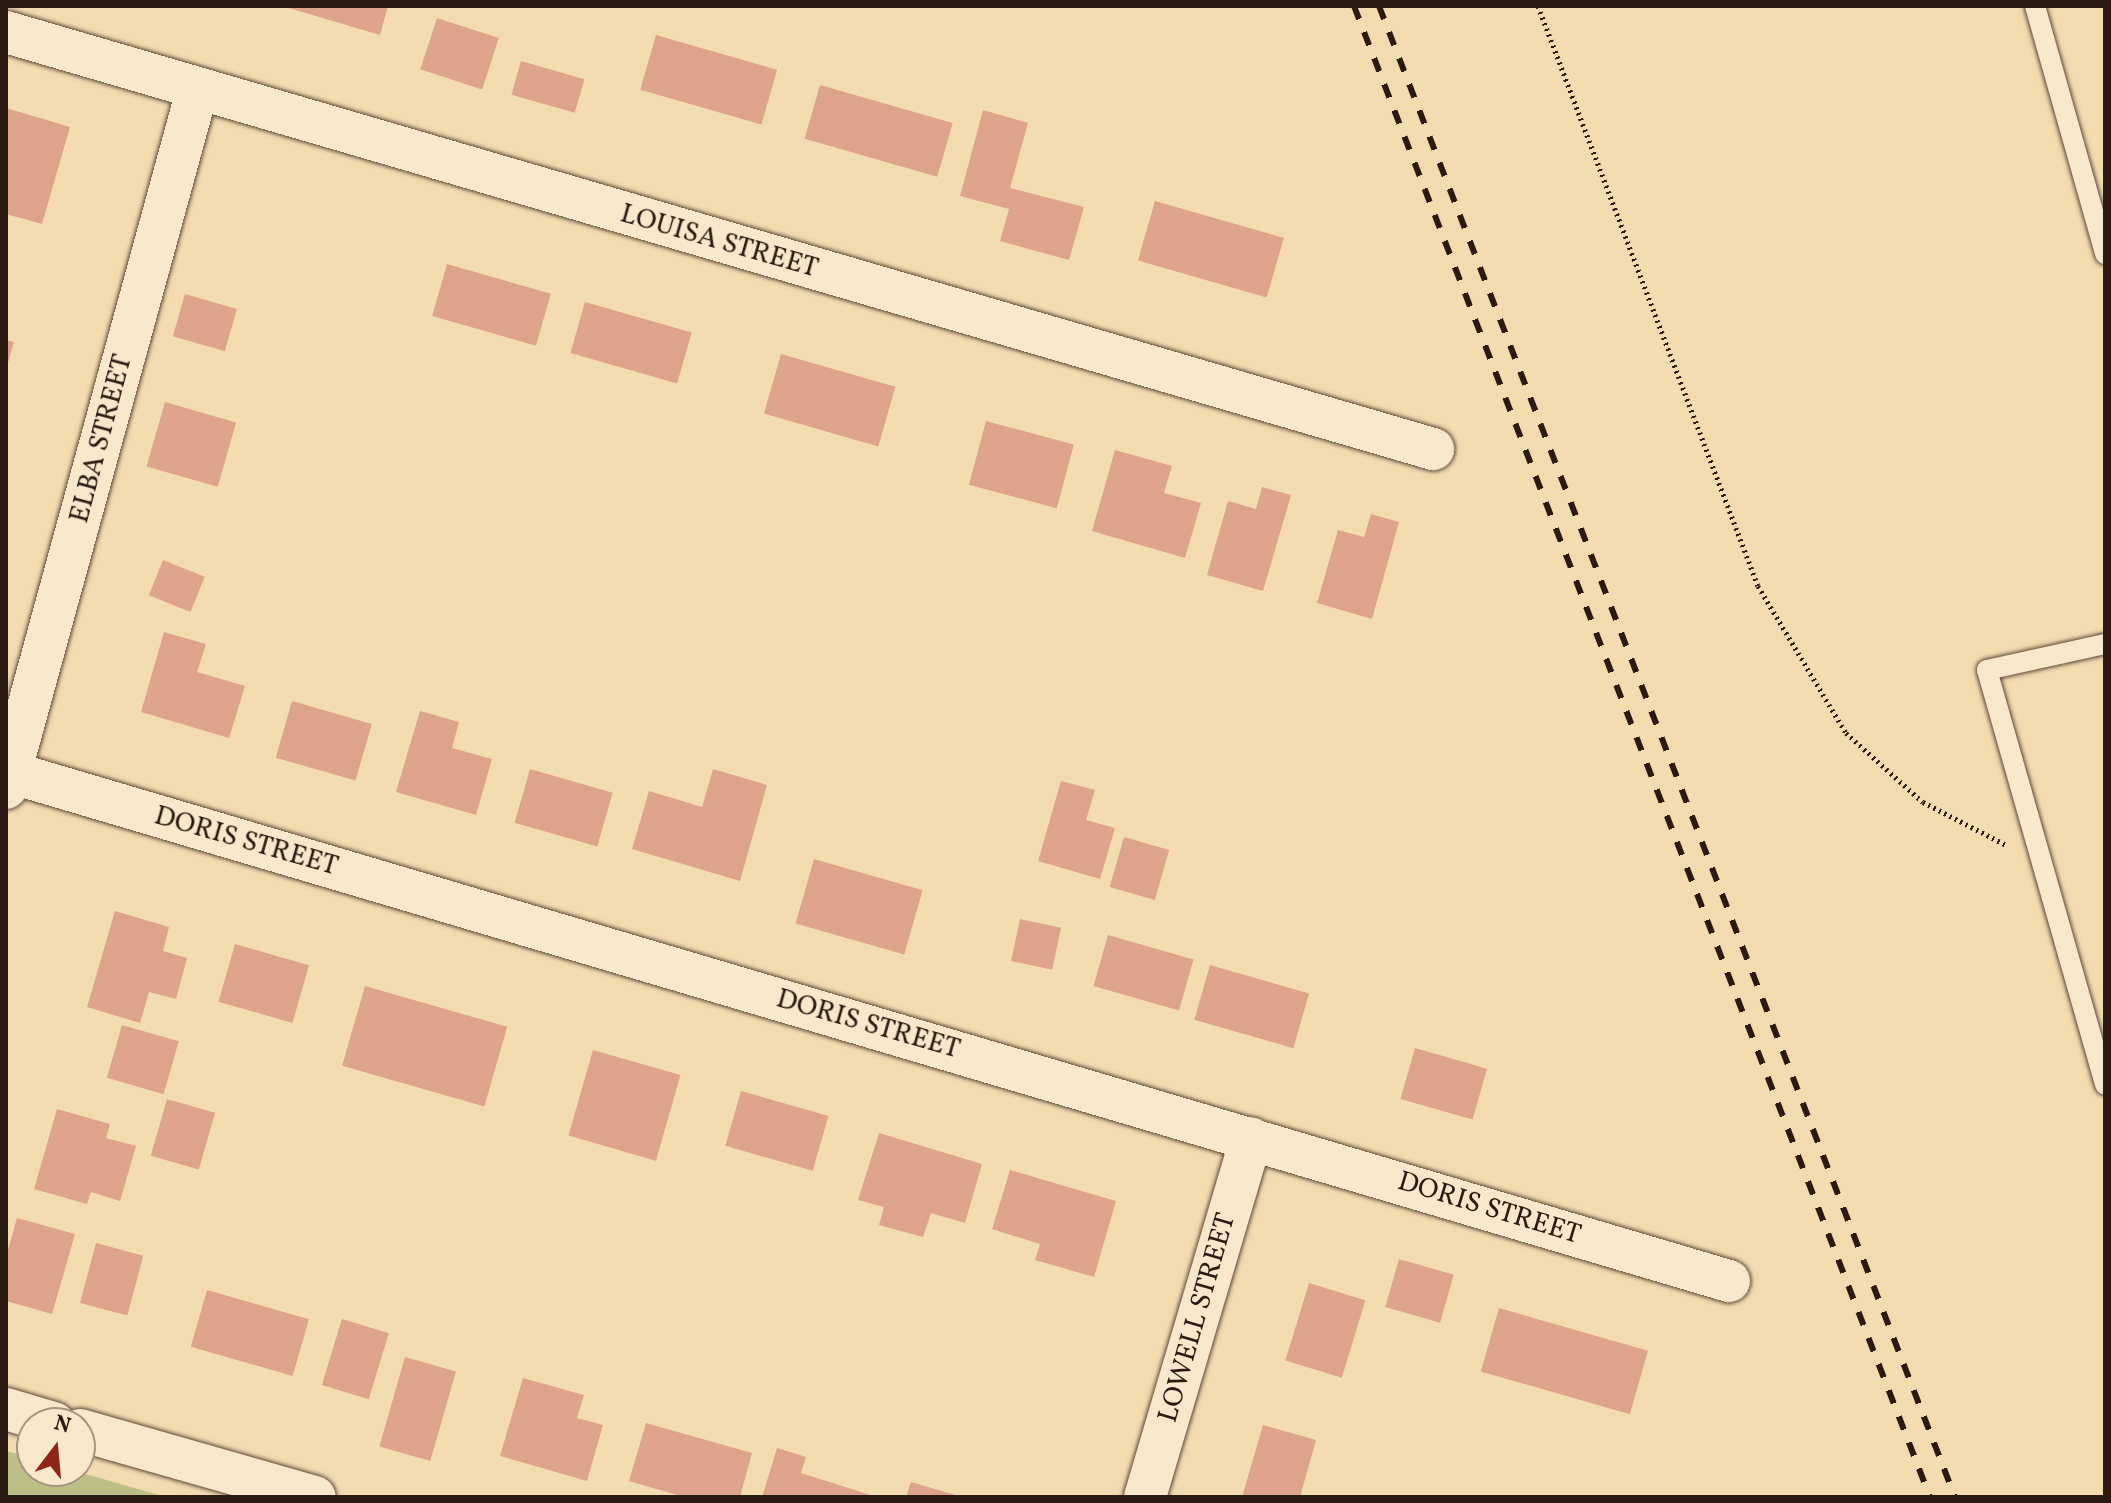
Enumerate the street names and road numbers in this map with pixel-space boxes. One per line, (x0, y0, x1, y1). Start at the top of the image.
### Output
street label: LOUISA STREET (616, 198, 822, 286)
street label: ELBA STREET (63, 351, 141, 527)
street label: DORIS STREET (150, 800, 342, 884)
street label: DORIS STREET (772, 983, 964, 1067)
street label: DORIS STREET (1393, 1165, 1585, 1253)
street label: LOWELL STREET (1152, 1209, 1244, 1427)

